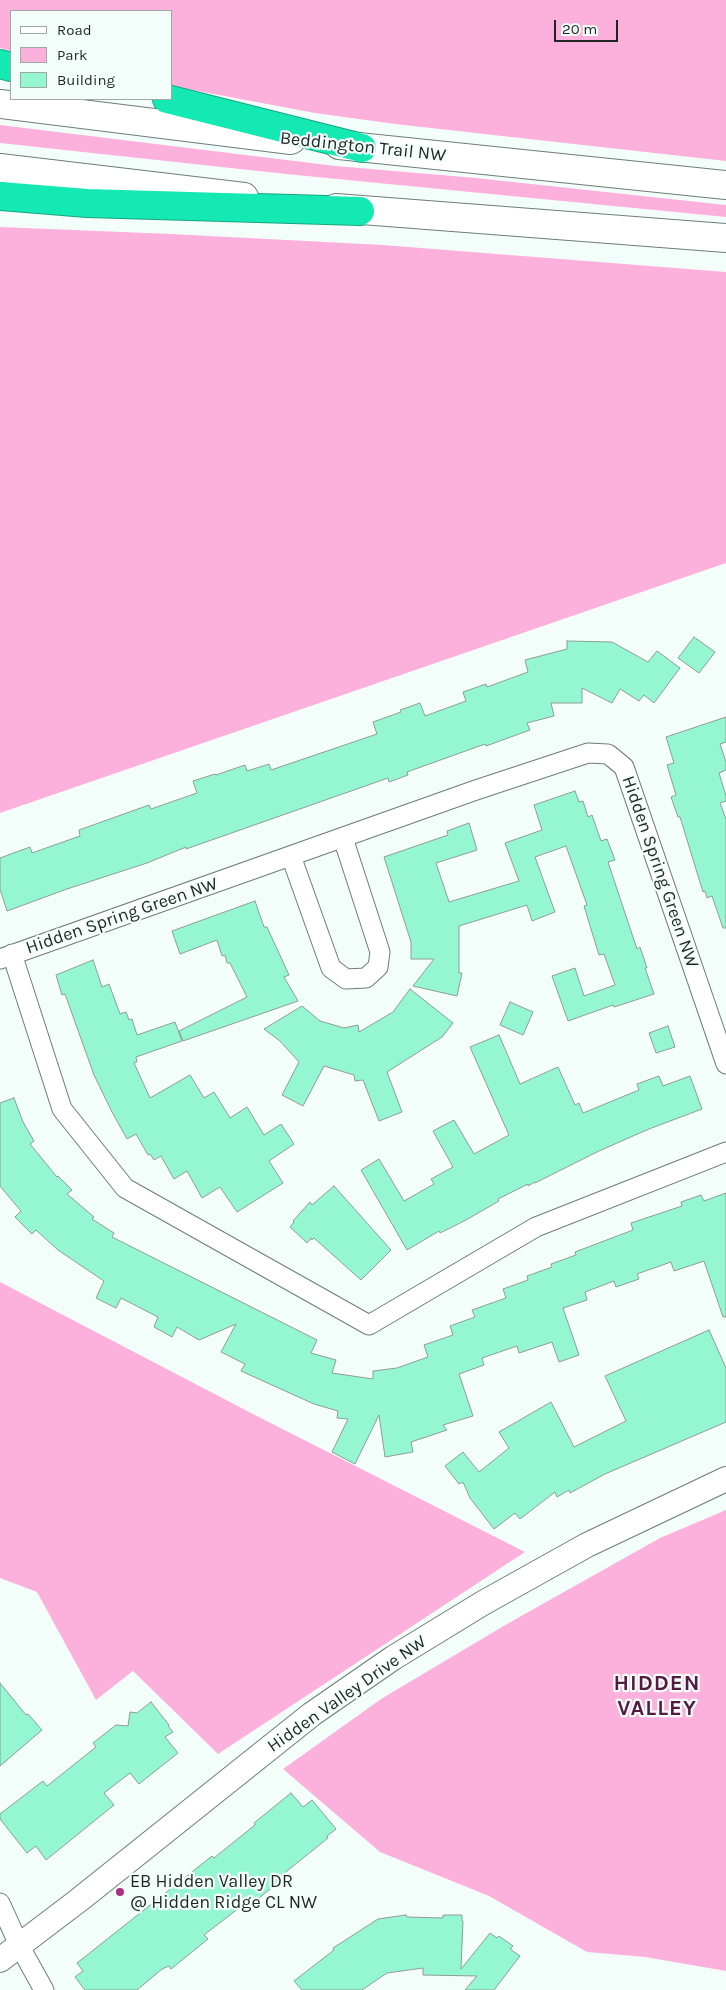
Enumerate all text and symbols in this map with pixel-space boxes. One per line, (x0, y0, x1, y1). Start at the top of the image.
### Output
legend (10, 10, 172, 100)
scale bar (556, 10, 620, 42)
text: 20 m (562, 20, 597, 38)
text: Road (57, 21, 92, 39)
text: Park (57, 46, 87, 64)
text: Building (57, 71, 115, 89)
street label: Beddington Trail NW (279, 128, 447, 166)
street label: Hidden Spring Green NW (617, 773, 703, 971)
street label: Hidden Spring Green NW (23, 873, 221, 959)
street label: Hidden Valley Drive NW (263, 1631, 431, 1757)
district label: HIDDEN VALLEY (613, 1671, 701, 1722)
place label: EB Hidden Valley DR @ Hidden Ridge CL NW (130, 1871, 317, 1914)
marker: EB Hidden Valley DR @ Hidden Ridge CL NW (114, 1886, 126, 1898)

